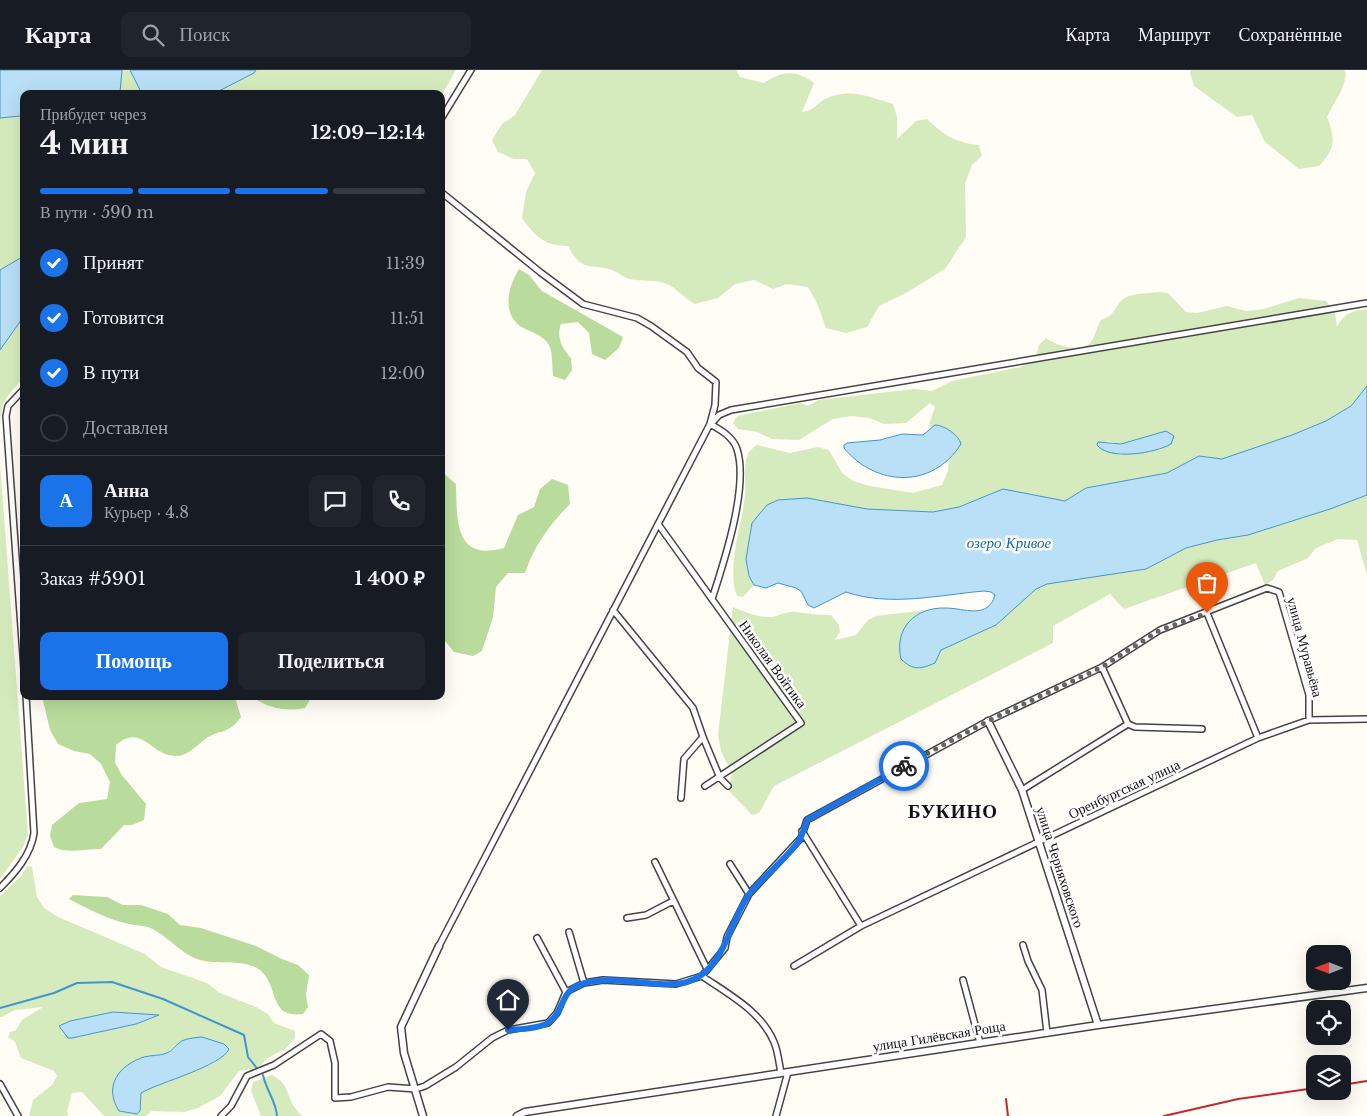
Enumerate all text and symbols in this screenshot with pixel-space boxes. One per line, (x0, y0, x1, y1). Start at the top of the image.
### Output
search box (121, 12, 471, 57)
text: Карта (25, 20, 91, 49)
icon: search (139, 21, 167, 49)
text: Поиск (179, 23, 230, 46)
text: Карта (1065, 24, 1110, 46)
text: Маршрут (1138, 24, 1210, 46)
text: Сохранённые (1238, 24, 1342, 46)
text: Прибудет через (40, 104, 146, 124)
text: 12:09–12:14 (311, 121, 425, 144)
text: 4 мин (40, 123, 128, 163)
text: В пути · 590 m (40, 202, 154, 222)
icon: check (40, 249, 68, 277)
text: Принят (83, 251, 144, 274)
text: 11:39 (386, 253, 425, 273)
icon: check (40, 304, 68, 332)
text: Готовится (83, 306, 164, 329)
text: 11:51 (390, 308, 425, 328)
icon: check (40, 359, 68, 387)
text: В пути (83, 361, 139, 384)
text: 12:00 (381, 363, 425, 383)
text: Доставлен (83, 416, 168, 439)
button: chat (309, 475, 361, 527)
button: phone (373, 475, 425, 527)
text: Анна (104, 479, 149, 502)
text: А (59, 489, 73, 512)
text: Курьер · 4.8 (104, 502, 189, 522)
water label: озеро Кривое (967, 533, 1052, 552)
pin (1186, 562, 1228, 613)
text: Заказ #5901 (40, 567, 146, 590)
text: 1 400 ₽ (354, 567, 425, 590)
icon: bag (1193, 569, 1221, 597)
street label: улица Муравьёва (1283, 595, 1327, 700)
street label: Николая Войтика (735, 616, 811, 712)
button: Помощь (40, 632, 228, 690)
button: Поделиться (238, 632, 425, 690)
courier (879, 741, 929, 791)
icon: bike (890, 752, 918, 780)
street label: Оренбургская улица (1065, 755, 1183, 823)
district label: БУКИНО (908, 800, 998, 823)
street label: улица Черняховского (1032, 804, 1088, 930)
north arrow (1306, 945, 1351, 990)
map controls (1306, 945, 1351, 1100)
pin (487, 979, 529, 1030)
icon: home (494, 986, 522, 1014)
button: locate (1306, 1000, 1351, 1045)
street label: улица Гилёвская Роща (871, 1016, 1007, 1055)
button: layers (1306, 1055, 1351, 1100)

